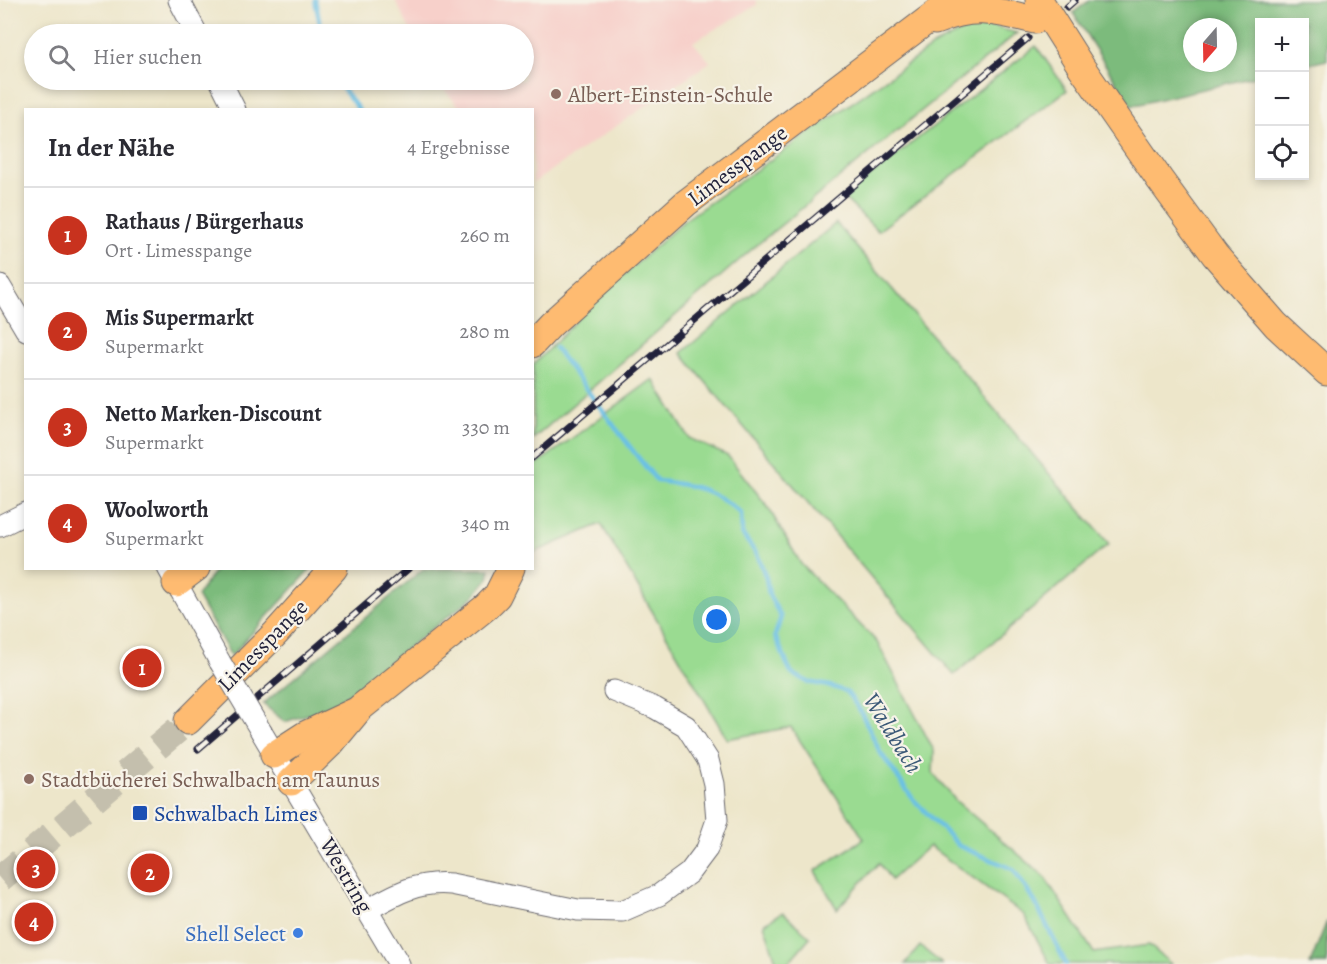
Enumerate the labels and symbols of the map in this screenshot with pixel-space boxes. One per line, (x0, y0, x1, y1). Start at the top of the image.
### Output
north arrow (1183, 18, 1237, 72)
place label: Albert-Einstein-Schule (567, 80, 773, 110)
marker: Albert-Einstein-Schule (549, 87, 563, 101)
street label: Limesspange (681, 118, 794, 213)
street label: Limesspange (211, 593, 314, 699)
your location (702, 605, 731, 634)
pin: 1 (122, 646, 162, 690)
water label: Waldbach (856, 686, 930, 780)
place label: Stadtbücherei Schwalbach am Taunus (41, 765, 380, 795)
marker: Stadtbücherei Schwalbach am Taunus (22, 772, 36, 786)
place label: Schwalbach Limes (154, 799, 318, 829)
marker: Schwalbach Limes (131, 804, 149, 822)
street label: Westring (312, 831, 380, 919)
pin: 3 (16, 846, 56, 892)
pin: 2 (130, 850, 170, 896)
pin: 4 (15, 900, 54, 944)
place label: Shell Select (185, 919, 286, 949)
marker: Shell Select (291, 926, 305, 940)

